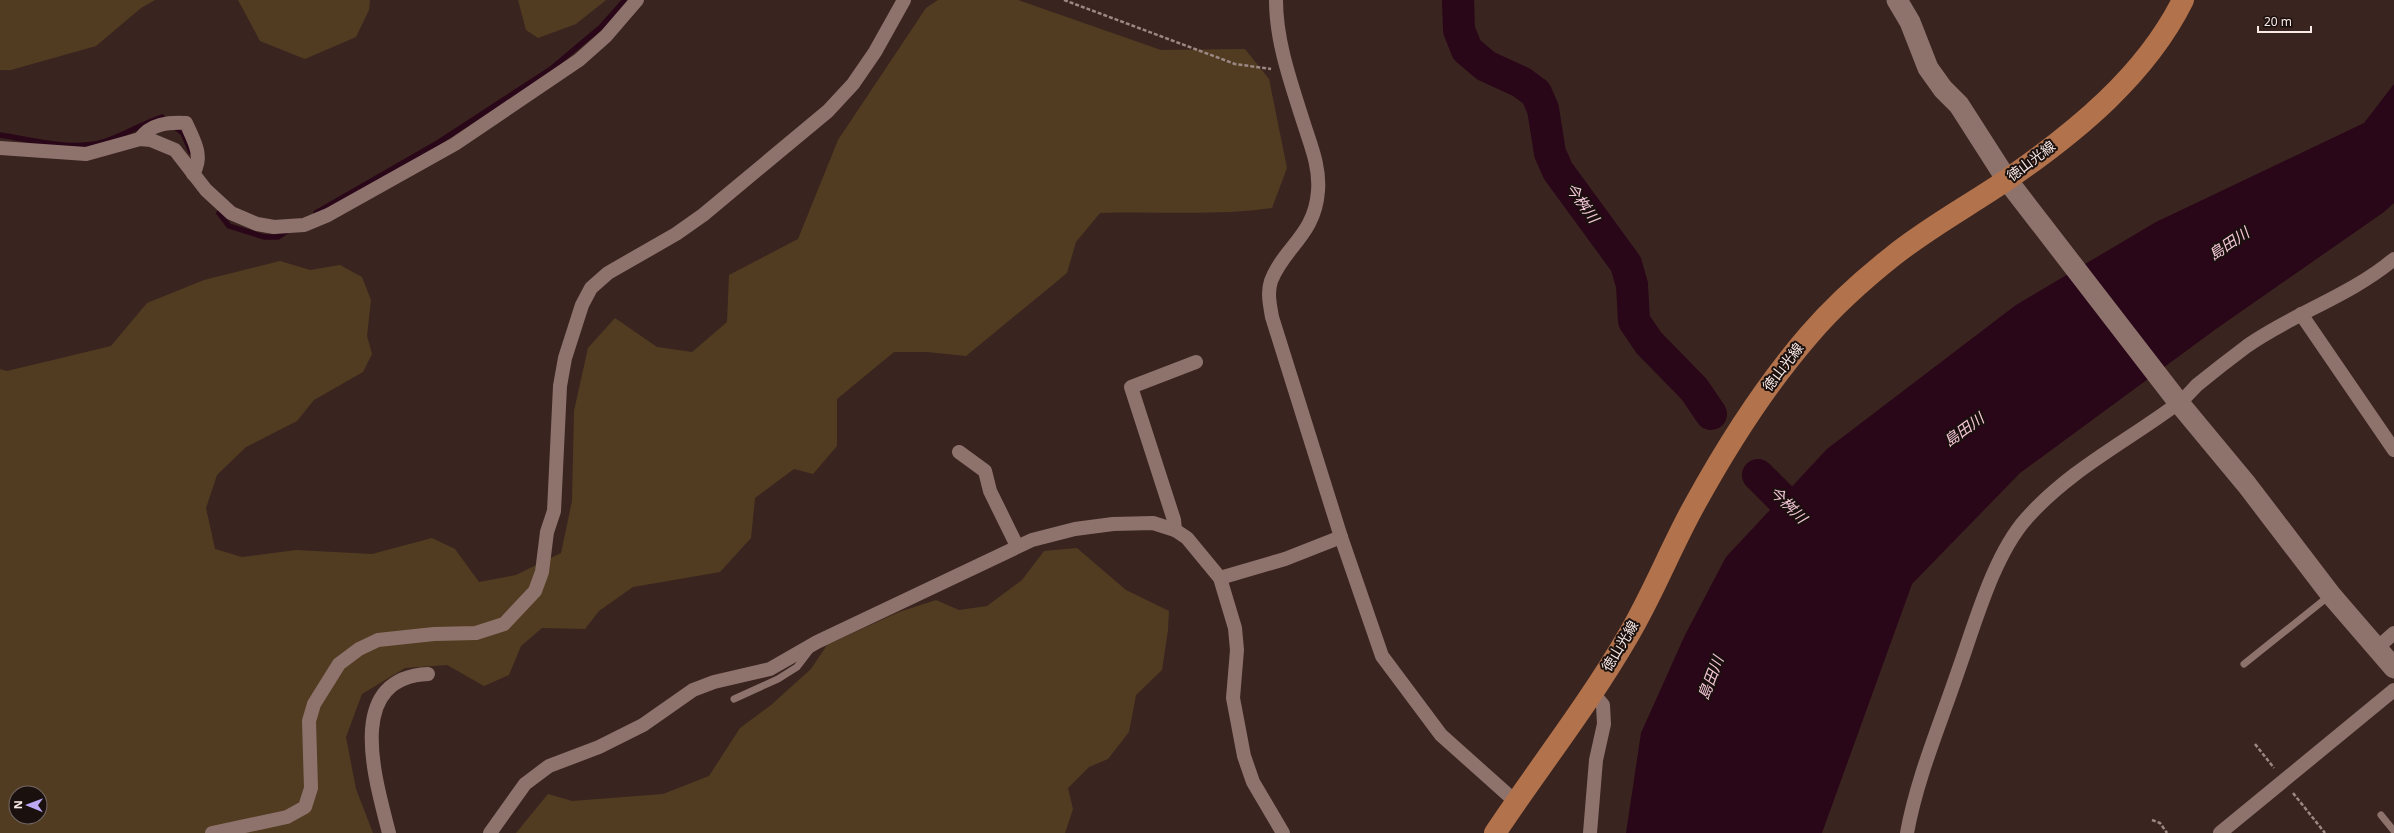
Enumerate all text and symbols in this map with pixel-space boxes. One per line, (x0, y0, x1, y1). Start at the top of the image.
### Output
scale bar (2258, 8, 2311, 34)
text: 20 m (2264, 13, 2292, 30)
street label: 徳山光線 (2003, 136, 2059, 185)
water label: 今桝川 (1561, 178, 1605, 228)
water label: 島田川 (2204, 221, 2254, 264)
street label: 徳山光線 (1758, 339, 1807, 395)
water label: 島田川 (1939, 407, 1989, 451)
water label: 今桝川 (1766, 481, 1813, 529)
street label: 徳山光線 (1597, 617, 1642, 675)
water label: 島田川 (1693, 651, 1728, 702)
north arrow (8, 785, 48, 825)
text: N (10, 800, 25, 809)

